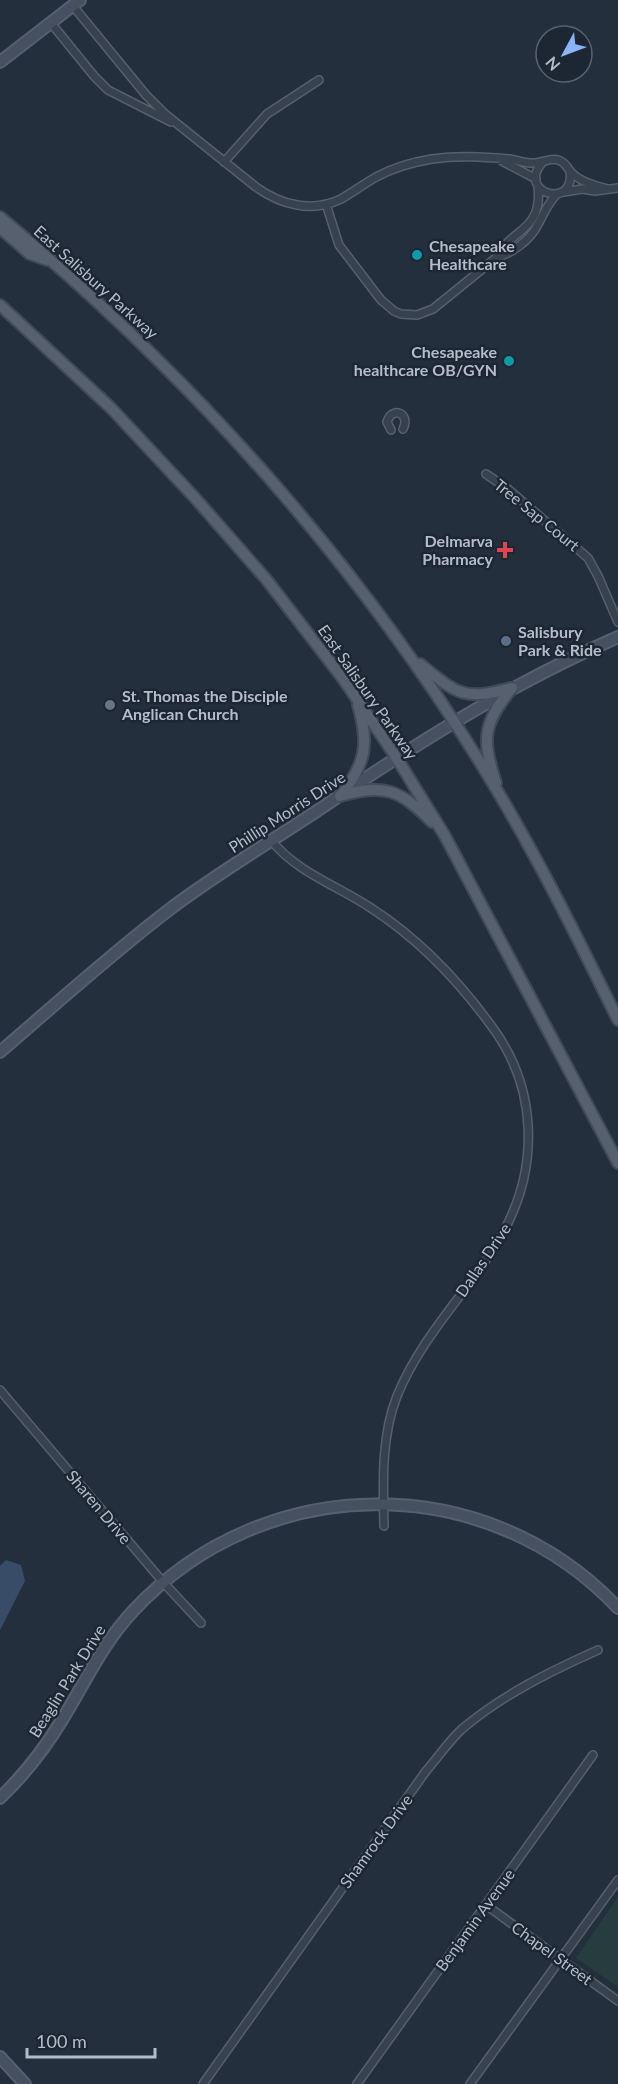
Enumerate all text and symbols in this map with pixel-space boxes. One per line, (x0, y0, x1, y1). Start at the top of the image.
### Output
north arrow (534, 24, 594, 84)
text: N (541, 53, 564, 75)
street label: East Salisbury Parkway (30, 221, 163, 343)
place label: Chesapeake Healthcare (429, 236, 515, 273)
marker: Chesapeake Healthcare (410, 248, 424, 262)
place label: Chesapeake healthcare OB/GYN (354, 342, 497, 379)
marker: Chesapeake healthcare OB/GYN (502, 354, 516, 368)
street label: Tree Sap Court (491, 475, 584, 555)
place label: Delmarva Pharmacy (422, 531, 494, 568)
marker: Delmarva Pharmacy (498, 543, 512, 557)
street label: East Salisbury Parkway (315, 621, 423, 763)
place label: Salisbury Park & Ride (518, 622, 602, 659)
marker: Salisbury Park & Ride (499, 634, 513, 648)
place label: St. Thomas the Disciple Anglican Church (121, 686, 288, 723)
marker: St. Thomas the Disciple Anglican Church (103, 698, 117, 712)
street label: Phillip Morris Drive (225, 767, 349, 856)
street label: Dallas Drive (451, 1219, 514, 1300)
street label: Sharen Drive (63, 1466, 136, 1547)
street label: Beaglin Park Drive (24, 1621, 109, 1741)
street label: Shamrock Drive (335, 1790, 416, 1891)
street label: Benjamin Avenue (431, 1865, 518, 1975)
street label: Chapel Street (508, 1917, 597, 1988)
scale bar (27, 2021, 154, 2059)
text: 100 m (36, 2030, 87, 2052)

